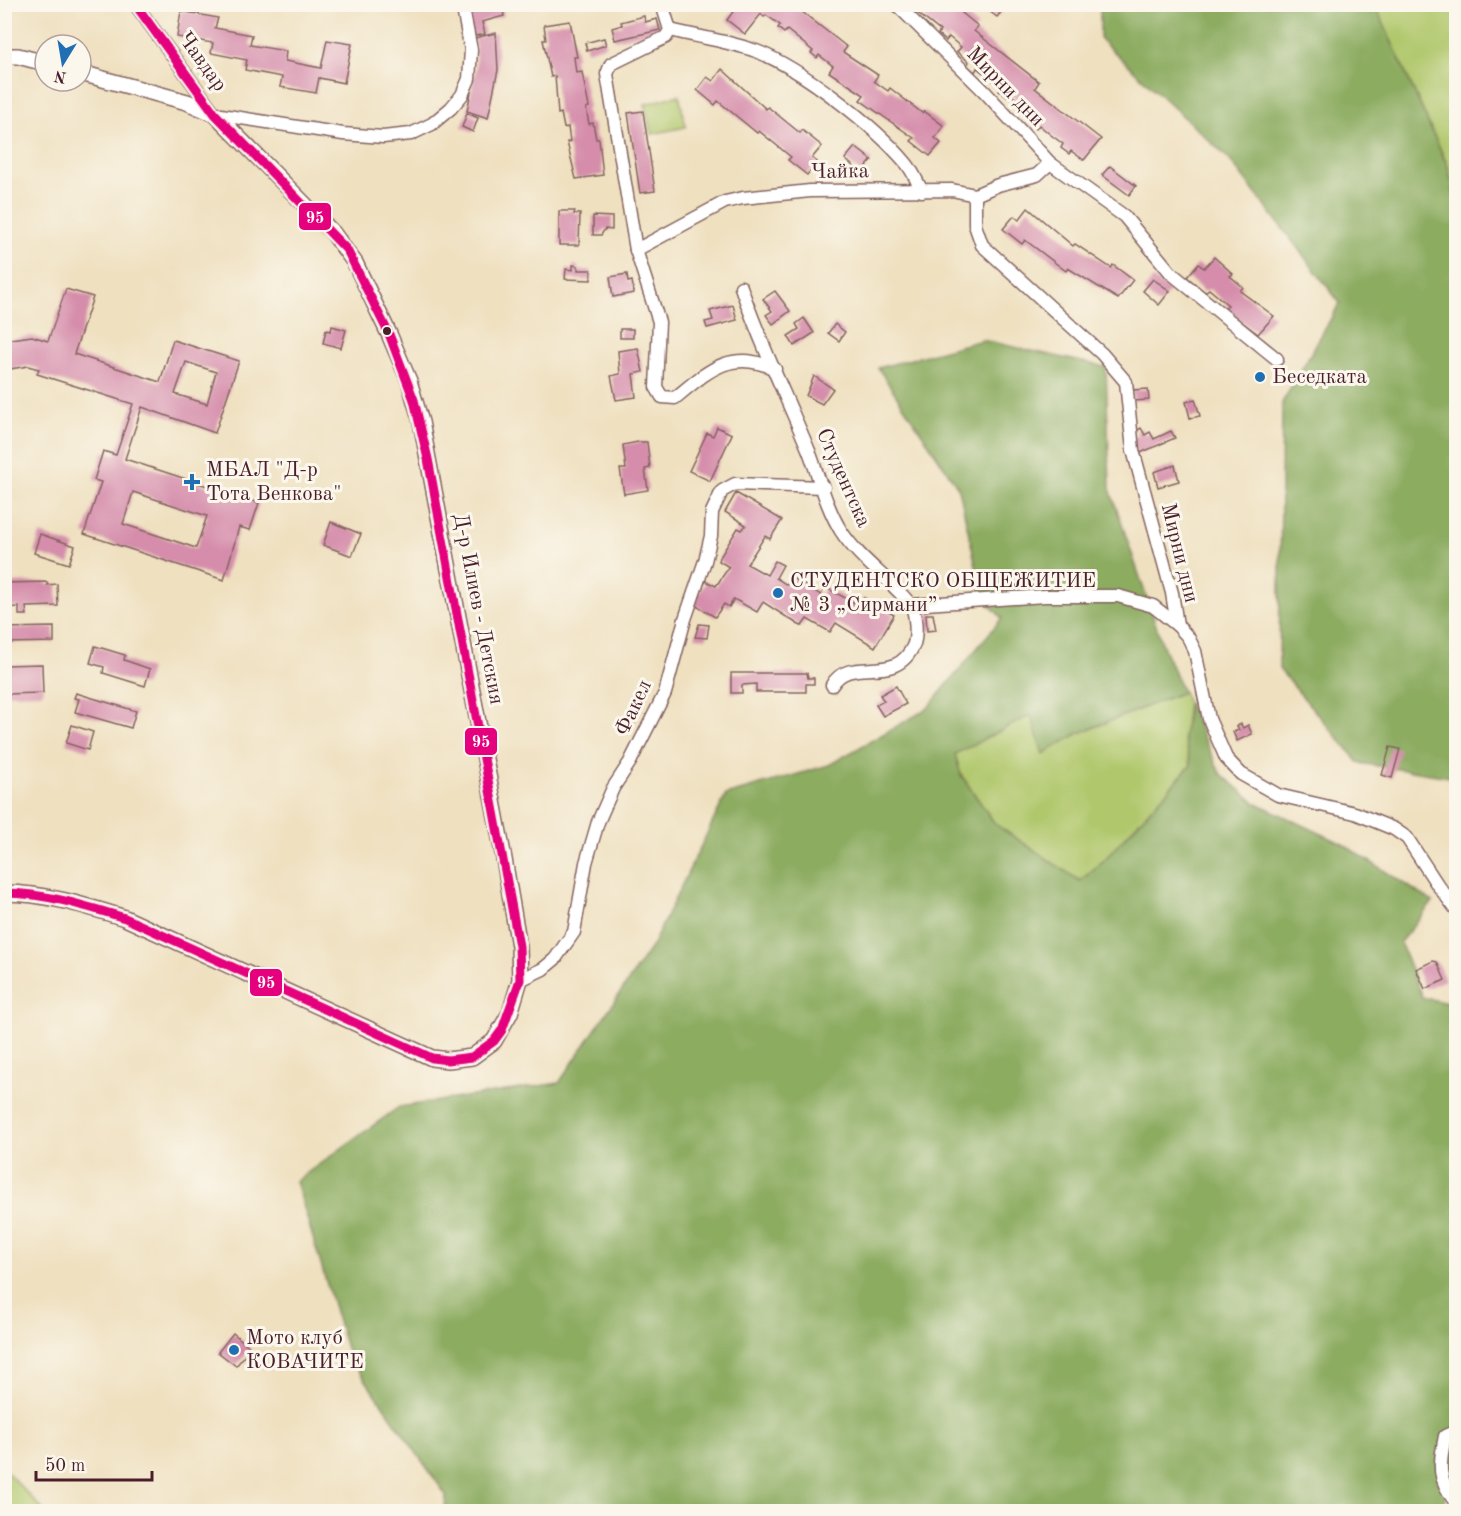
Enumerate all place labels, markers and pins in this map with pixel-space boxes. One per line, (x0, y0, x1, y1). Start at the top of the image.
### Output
unlabelled marker (381, 325, 393, 337)
place label: Беседката (1272, 367, 1367, 388)
marker: Беседката (1253, 370, 1267, 384)
place label: МБАЛ "Д-р Тота Венкова" (206, 460, 342, 505)
marker: МБАЛ "Д-р Тота Венкова" (183, 473, 201, 491)
place label: СТУДЕНТСКО ОБЩЕЖИТИЕ № 3 „Сирмани” (790, 571, 1096, 616)
marker: СТУДЕНТСКО ОБЩЕЖИТИЕ № 3 „Сирмани” (771, 586, 785, 600)
place label: Мото клуб КОВАЧИТЕ (246, 1328, 364, 1373)
marker: Мото клуб КОВАЧИТЕ (227, 1343, 241, 1357)

